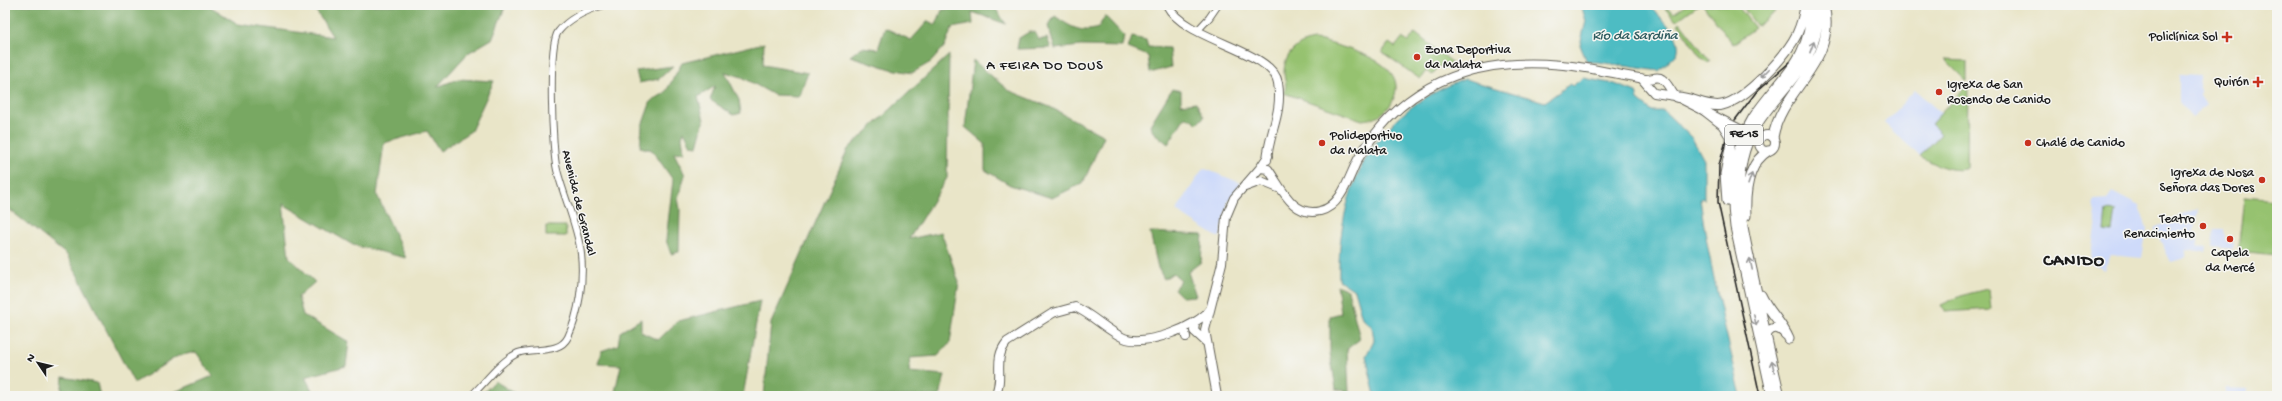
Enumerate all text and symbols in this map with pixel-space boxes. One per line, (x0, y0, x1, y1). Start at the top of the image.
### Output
water label: Río da Sardiña (1592, 28, 1679, 45)
place label: Policlínica Sol (2148, 30, 2218, 45)
marker: Policlínica Sol (2221, 31, 2233, 43)
one-way arrow (1809, 41, 1817, 53)
place label: Zona Deportiva da Malata (1425, 43, 1511, 73)
marker: Zona Deportiva da Malata (1412, 52, 1422, 62)
district label: A FEIRA DO DOUS (986, 58, 1104, 75)
one-way arrow (1760, 68, 1770, 78)
place label: Quirón (2214, 75, 2250, 90)
marker: Quirón (2252, 76, 2264, 88)
place label: Igrexa de San Rosendo de Canido (1947, 78, 2051, 108)
marker: Igrexa de San Rosendo de Canido (1934, 87, 1944, 97)
road number: FE-15 (1725, 125, 1763, 145)
place label: Polideportivo da Malata (1329, 129, 1403, 159)
place label: Chalé de Canido (2036, 136, 2125, 151)
marker: Polideportivo da Malata (1317, 138, 1327, 148)
marker: Chalé de Canido (2023, 138, 2033, 148)
street label: Avenida de Grandal (558, 149, 598, 257)
place label: Igrexa de Nosa Señora das Dores (2159, 166, 2255, 196)
one-way arrow (1747, 173, 1754, 186)
marker: Igrexa de Nosa Señora das Dores (2257, 175, 2267, 185)
place label: Teatro Renacimiento (2124, 212, 2195, 242)
marker: Teatro Renacimiento (2198, 221, 2208, 231)
marker: Capela da Mercé (2225, 234, 2235, 244)
place label: Capela da Mercé (2205, 246, 2255, 276)
district label: CANIDO (2042, 252, 2105, 272)
one-way arrow (1747, 258, 1755, 271)
one-way arrow (1752, 313, 1760, 326)
north arrow (18, 343, 58, 383)
text: N (24, 352, 38, 365)
one-way arrow (1769, 360, 1777, 373)

